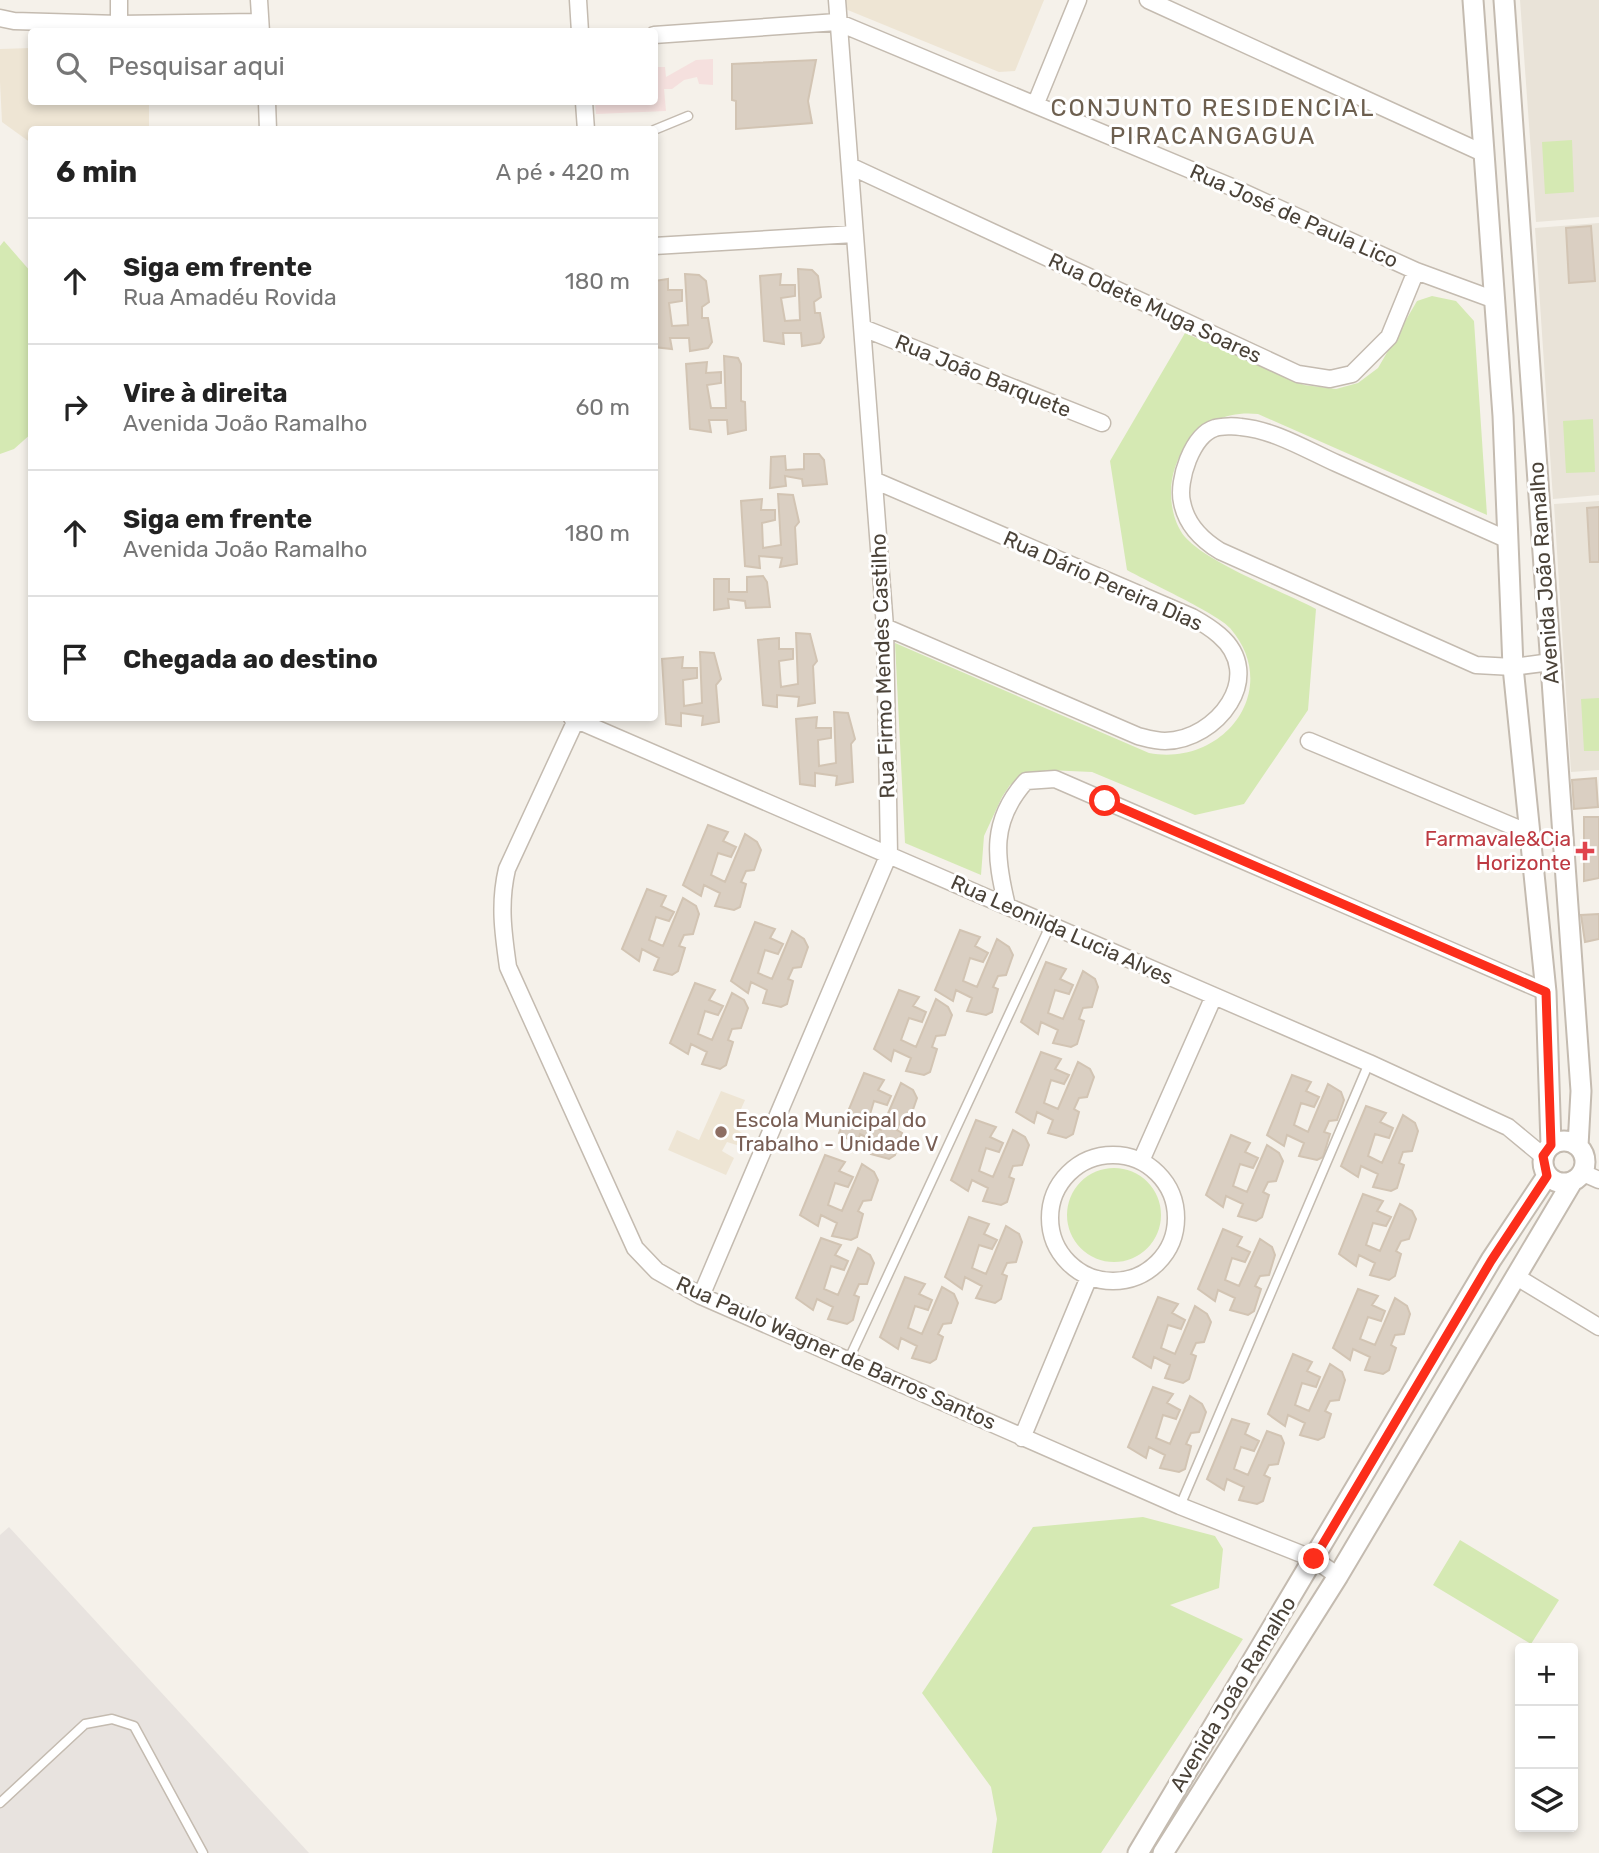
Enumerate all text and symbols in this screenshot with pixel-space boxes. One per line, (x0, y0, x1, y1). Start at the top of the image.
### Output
search box (28, 28, 658, 105)
icon: search (52, 48, 90, 86)
text: Pesquisar aqui (108, 51, 285, 82)
district label: CONJUNTO RESIDENCIAL PIRACANGAGUA (1051, 94, 1375, 150)
text: 6 min (56, 154, 137, 190)
text: A pé · 420 m (496, 158, 630, 186)
street label: Rua José de Paula Lico (1186, 158, 1402, 273)
street label: Rua Odete Muga Soares (1045, 247, 1266, 368)
text: Siga em frente (123, 252, 312, 283)
icon: ahead (56, 262, 94, 300)
text: 180 m (565, 267, 630, 295)
text: Rua Amadéu Rovida (123, 283, 337, 311)
street label: Rua João Barquete (892, 329, 1075, 422)
text: Vire à direita (123, 378, 288, 409)
icon: right (56, 388, 94, 426)
text: 60 m (575, 393, 630, 421)
text: Avenida João Ramalho (123, 409, 367, 437)
street label: Avenida João Ramalho (1523, 461, 1564, 685)
text: Siga em frente (123, 504, 312, 535)
icon: ahead (56, 514, 94, 552)
text: 180 m (565, 519, 630, 547)
street label: Rua Dário Pereira Dias (1000, 525, 1207, 636)
street label: Rua Firmo Mendes Castilho (865, 533, 900, 799)
text: Avenida João Ramalho (123, 535, 367, 563)
icon: arrive (56, 640, 94, 678)
text: Chegada ao destino (123, 644, 378, 675)
route start (1089, 785, 1120, 816)
place label: Farmavale&Cia Horizonte (1425, 826, 1571, 875)
marker: Farmavale&Cia Horizonte (1577, 843, 1593, 859)
street label: Rua Leonilda Lucia Alves (947, 869, 1177, 990)
place label: Escola Municipal do Trabalho - Unidade V (735, 1107, 939, 1156)
marker: Escola Municipal do Trabalho - Unidade V (713, 1124, 729, 1140)
street label: Rua Paulo Wagner de Barros Santos (673, 1271, 1000, 1435)
route end (1298, 1543, 1329, 1574)
street label: Avenida João Ramalho (1164, 1592, 1301, 1796)
map controls (1515, 1643, 1578, 1832)
button: + (1515, 1643, 1578, 1706)
button: − (1515, 1706, 1578, 1769)
button: layers (1515, 1769, 1578, 1832)

